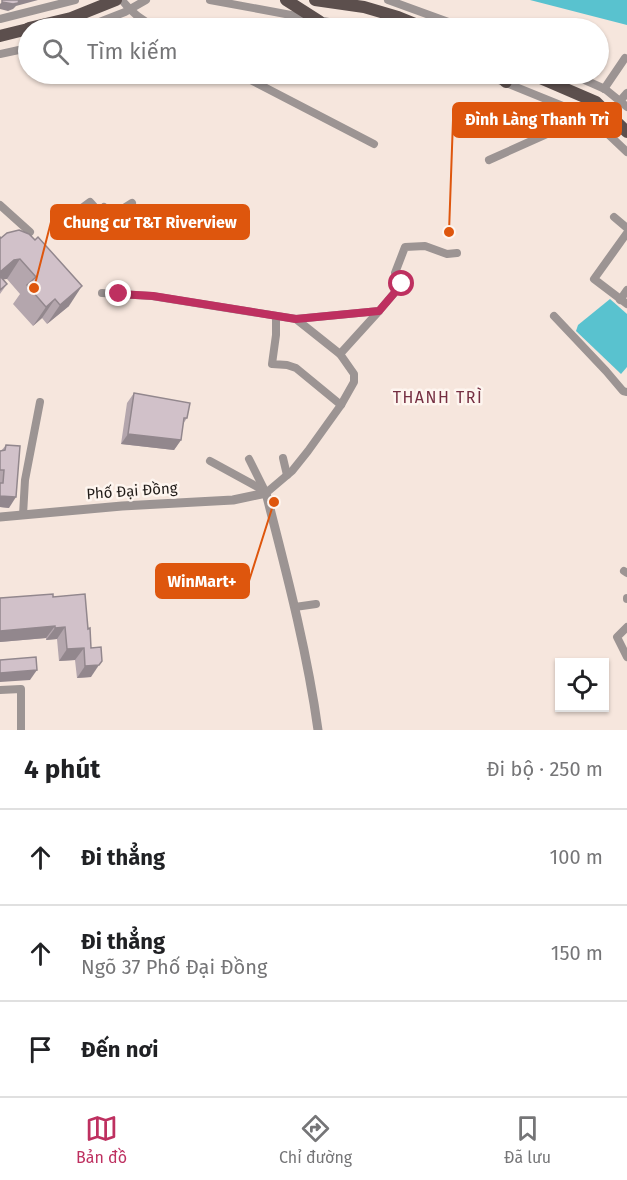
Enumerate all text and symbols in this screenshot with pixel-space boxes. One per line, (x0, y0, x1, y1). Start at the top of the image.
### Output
search box (18, 18, 609, 84)
icon: search (39, 35, 72, 68)
text: Tìm kiếm (87, 38, 178, 65)
callout: Đình Làng Thanh Trì (453, 103, 621, 137)
text: Đình Làng Thanh Trì (465, 110, 610, 129)
callout: Chung cư T&T Riverview (51, 205, 249, 239)
text: Chung cư T&T Riverview (63, 213, 237, 232)
route start (388, 270, 414, 296)
route end (105, 280, 131, 306)
district label: THANH TRÌ (393, 387, 483, 407)
street label: Phố Đại Đồng (86, 479, 178, 503)
callout: WinMart+ (156, 564, 249, 598)
text: WinMart+ (167, 572, 237, 591)
map controls (555, 658, 609, 712)
button: locate (555, 658, 609, 712)
text: 4 phút (24, 754, 100, 785)
text: Đi bộ · 250 m (486, 757, 603, 781)
icon: ahead (24, 841, 57, 874)
text: Đi thẳng (81, 844, 165, 871)
text: 100 m (550, 845, 603, 869)
text: Đi thẳng (81, 928, 165, 955)
icon: ahead (24, 937, 57, 970)
text: 150 m (551, 941, 603, 965)
text: Ngõ 37 Phố Đại Đồng (81, 955, 267, 979)
icon: arrive (24, 1033, 57, 1066)
text: Đến nơi (81, 1036, 158, 1063)
tab: Bản đồ (76, 1112, 127, 1167)
tab: Chỉ đường (279, 1112, 352, 1167)
tab: Đã lưu (504, 1112, 551, 1167)

